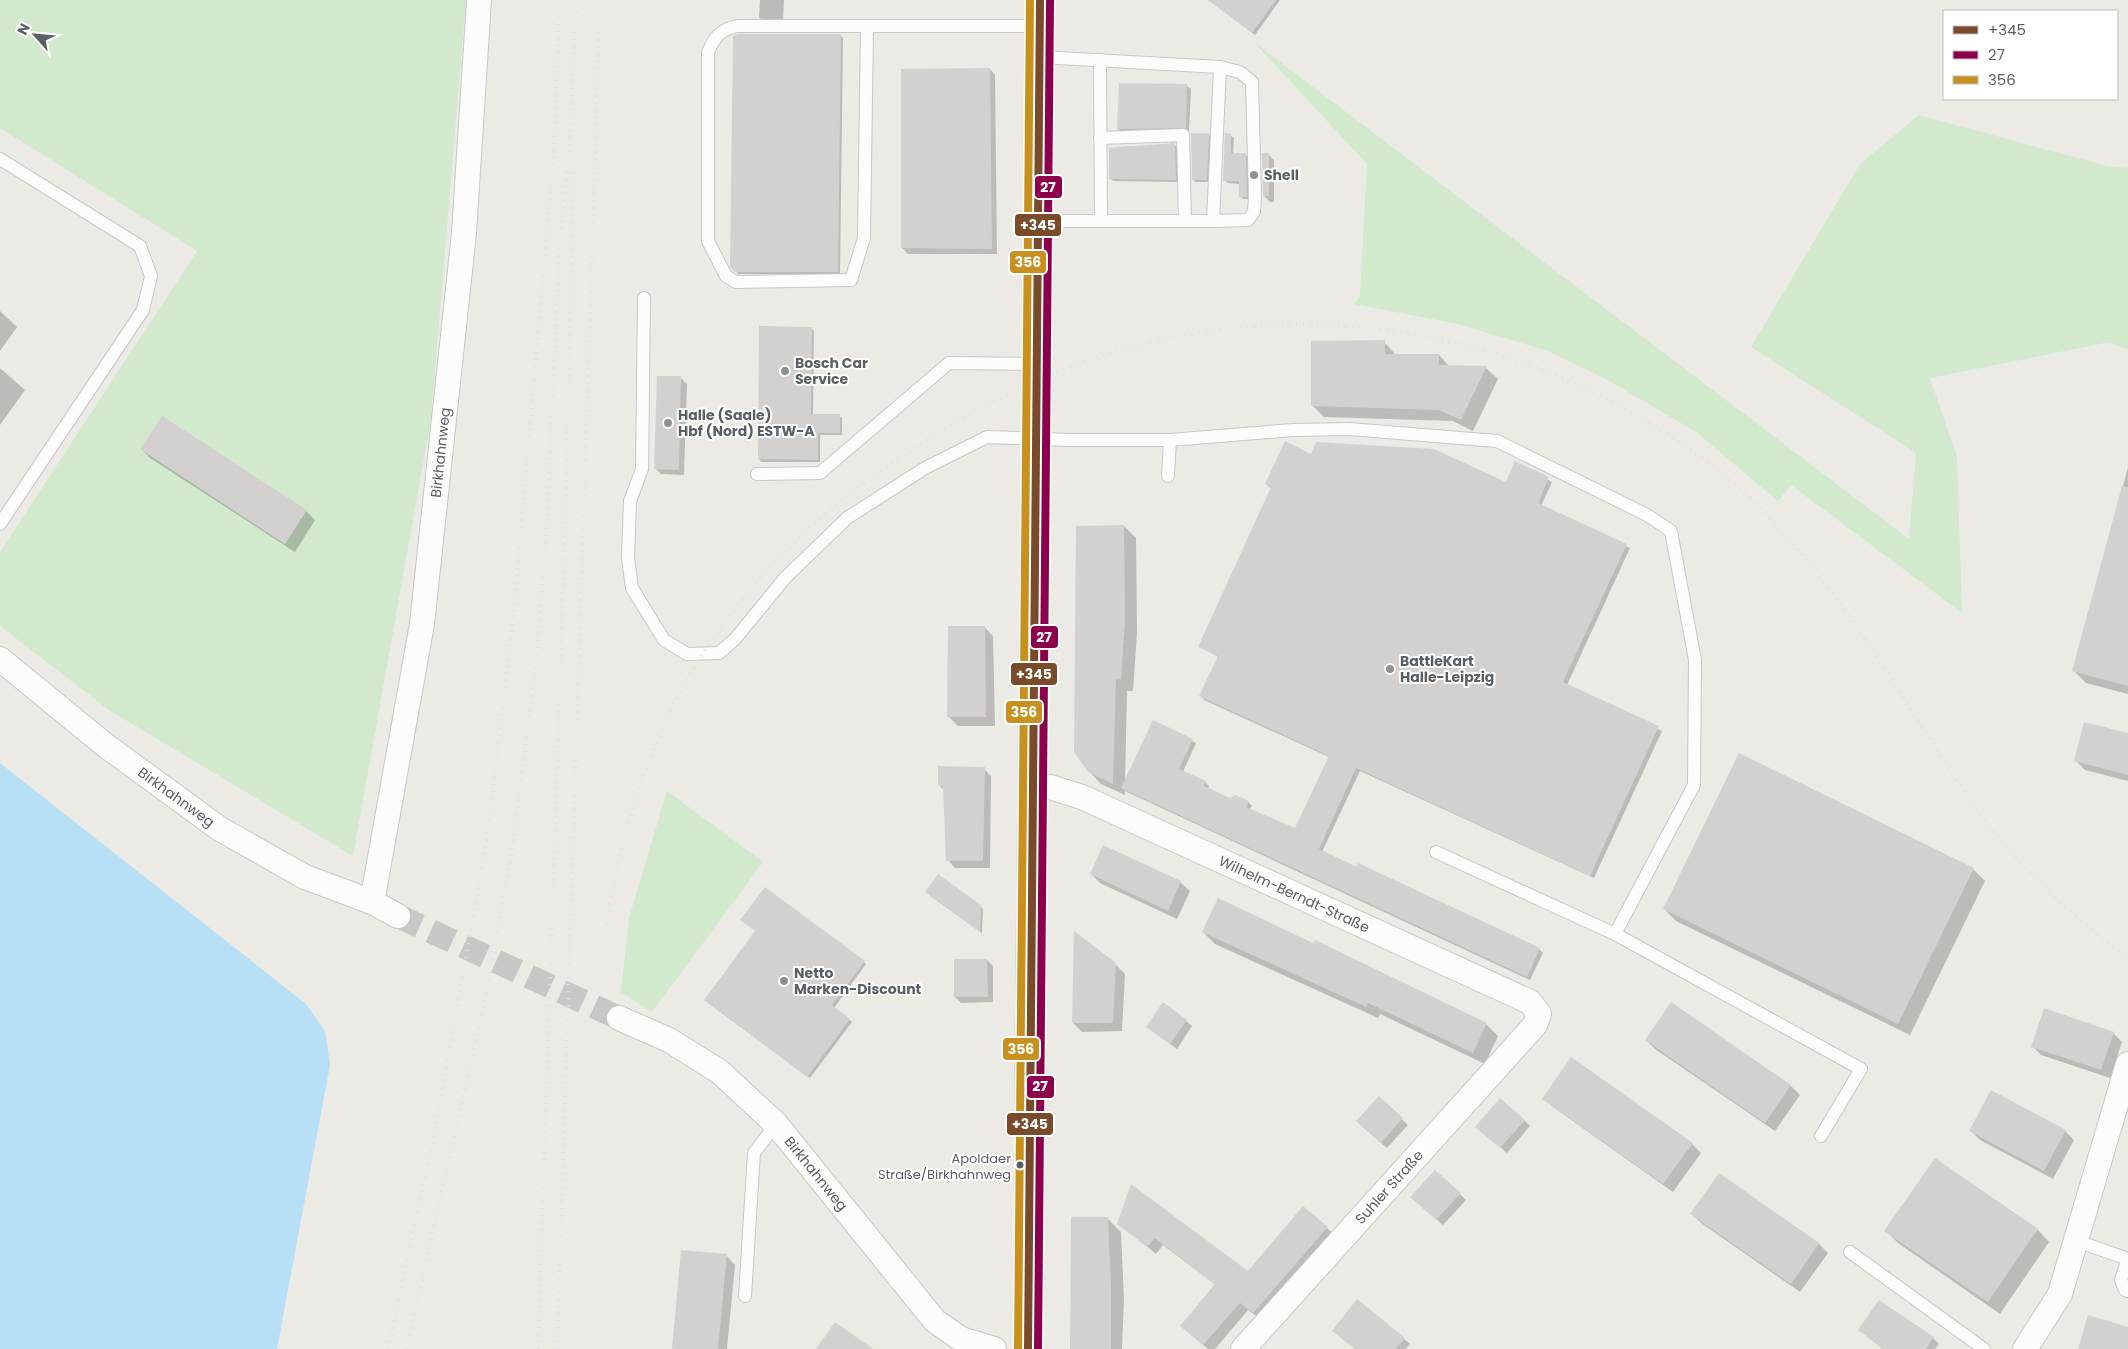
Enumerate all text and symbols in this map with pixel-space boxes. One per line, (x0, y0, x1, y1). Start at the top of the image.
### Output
north arrow (10, 10, 60, 60)
legend (1943, 10, 2118, 100)
text: +345 (1988, 19, 2026, 40)
text: N (12, 20, 35, 38)
text: 27 (1988, 44, 2005, 65)
text: 356 (1988, 69, 2016, 90)
place label: Shell (1264, 165, 1299, 185)
marker: Shell (1248, 169, 1260, 181)
line badge: 27 (1034, 175, 1063, 199)
text: 27 (1040, 177, 1056, 197)
line badge: +345 (1014, 213, 1062, 237)
text: +345 (1020, 215, 1056, 235)
line badge: 356 (1009, 250, 1047, 274)
text: 356 (1015, 252, 1041, 272)
place label: Bosch Car Service (795, 353, 868, 389)
marker: Bosch Car Service (779, 365, 791, 377)
place label: Halle (Saale) Hbf (Nord) ESTW-A (678, 405, 815, 441)
street label: Birkhahnweg (426, 406, 455, 499)
marker: Halle (Saale) Hbf (Nord) ESTW-A (662, 417, 674, 429)
line badge: 27 (1030, 625, 1059, 649)
text: 27 (1036, 627, 1052, 647)
place label: BattleKart Halle-Leipzig (1400, 651, 1494, 687)
line badge: +345 (1010, 662, 1058, 686)
marker: BattleKart Halle-Leipzig (1384, 663, 1396, 675)
text: +345 (1016, 664, 1052, 684)
line badge: 356 (1005, 700, 1043, 724)
text: 356 (1011, 702, 1037, 722)
street label: Birkhahnweg (134, 762, 219, 832)
street label: Wilhelm-Berndt-Straße (1216, 851, 1373, 937)
place label: Netto Marken-Discount (794, 963, 922, 999)
marker: Netto Marken-Discount (778, 975, 790, 987)
line badge: 356 (1002, 1037, 1040, 1061)
text: 356 (1008, 1039, 1034, 1059)
line badge: 27 (1026, 1075, 1055, 1099)
text: 27 (1032, 1076, 1048, 1096)
line badge: +345 (1006, 1112, 1054, 1136)
text: +345 (1012, 1114, 1048, 1134)
street label: Birkhahnweg (780, 1132, 852, 1215)
street label: Suhler Straße (1350, 1145, 1428, 1228)
place label: Apoldaer Straße/Birkhahnweg (878, 1149, 1011, 1184)
marker: Apoldaer Straße/Birkhahnweg (1015, 1160, 1025, 1170)

